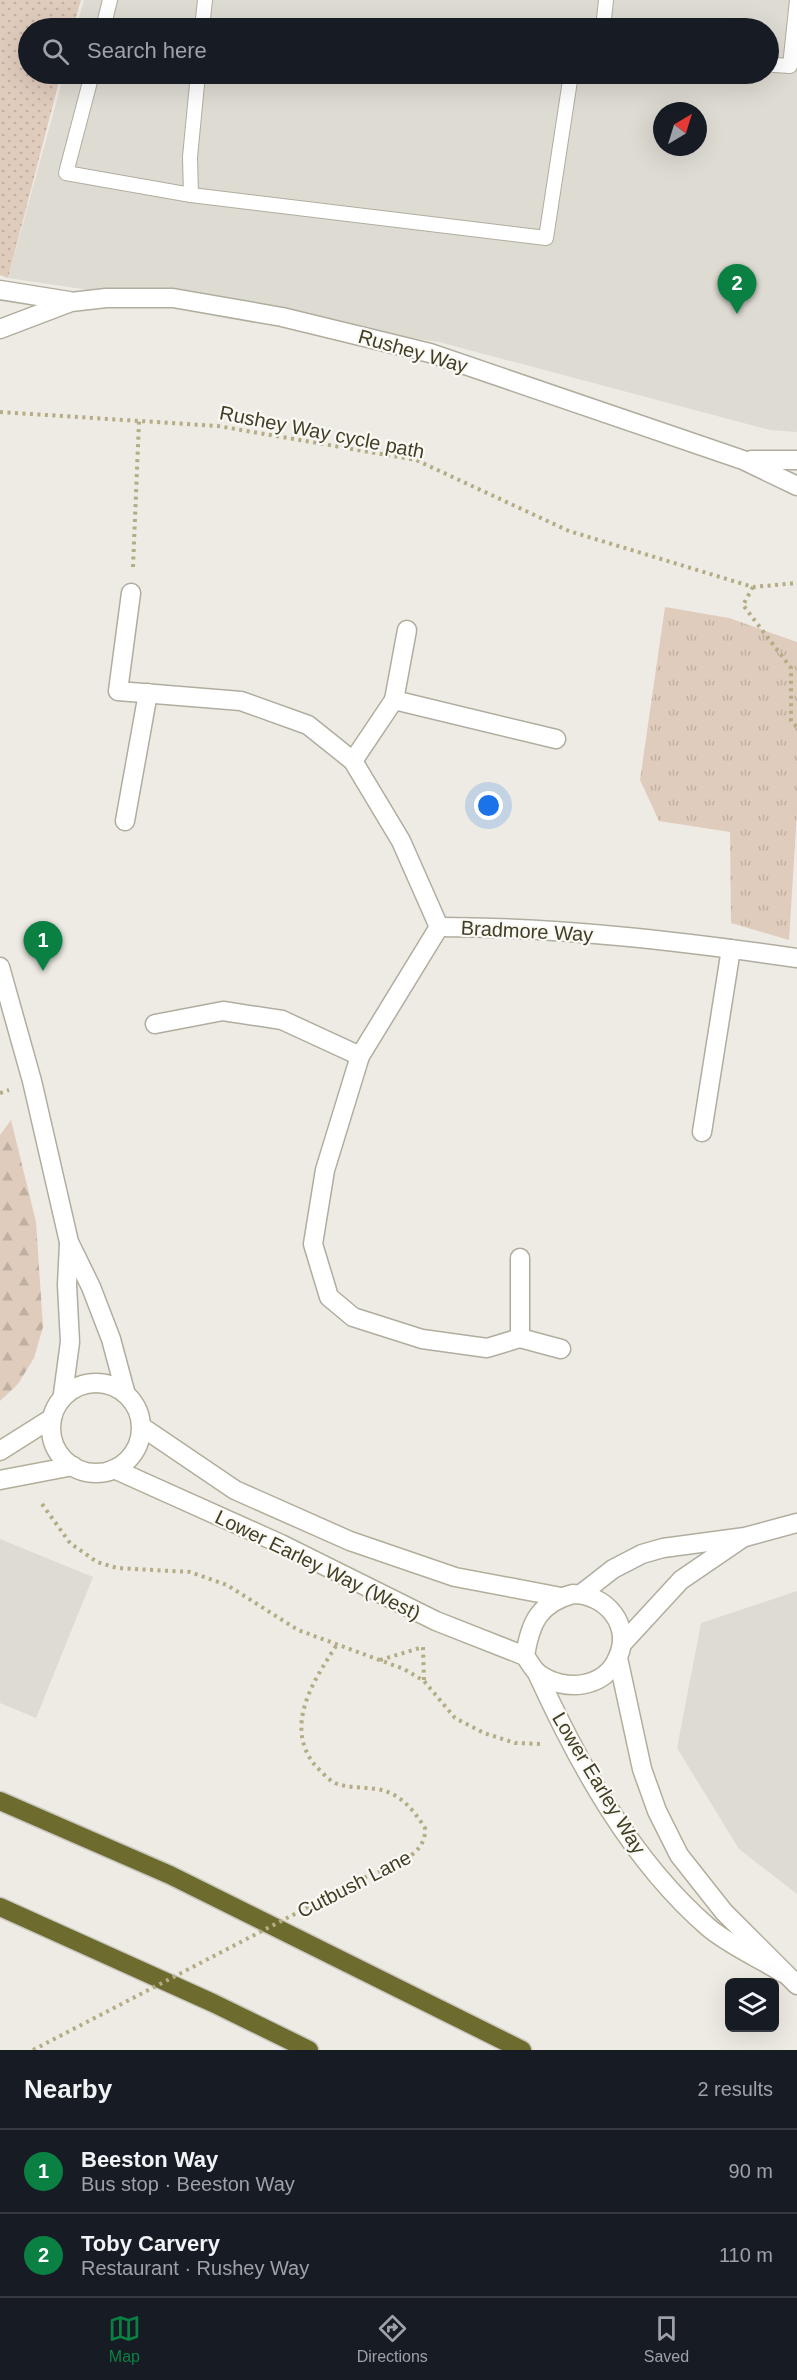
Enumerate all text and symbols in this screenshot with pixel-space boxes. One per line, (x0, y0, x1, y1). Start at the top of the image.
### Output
search box (18, 18, 779, 84)
icon: search (39, 35, 72, 68)
text: Search here (87, 38, 207, 63)
north arrow (653, 102, 707, 156)
pin: 2 (718, 264, 756, 314)
street label: Rushey Way (356, 325, 470, 377)
street label: Rushey Way cycle path (218, 401, 426, 463)
your location (474, 791, 503, 820)
street label: Bradmore Way (460, 917, 594, 945)
pin: 1 (24, 922, 63, 971)
street label: Lower Earley Way (West) (212, 1506, 424, 1624)
street label: Lower Earley Way (548, 1708, 650, 1858)
street label: Cutbush Lane (294, 1846, 414, 1922)
map controls (725, 1978, 779, 2032)
button: layers (725, 1978, 779, 2032)
text: Nearby (24, 2074, 112, 2104)
text: 2 results (697, 2078, 773, 2100)
text: Beeston Way (81, 2147, 218, 2172)
text: 1 (38, 2160, 49, 2182)
text: 90 m (729, 2160, 773, 2182)
text: Bus stop · Beeston Way (81, 2173, 295, 2195)
text: Toby Carvery (81, 2231, 220, 2256)
text: 2 (38, 2244, 49, 2266)
text: 110 m (719, 2244, 773, 2266)
text: Restaurant · Rushey Way (81, 2257, 309, 2279)
tab: Map (108, 2312, 141, 2366)
tab: Directions (357, 2312, 428, 2366)
tab: Saved (644, 2312, 689, 2366)

